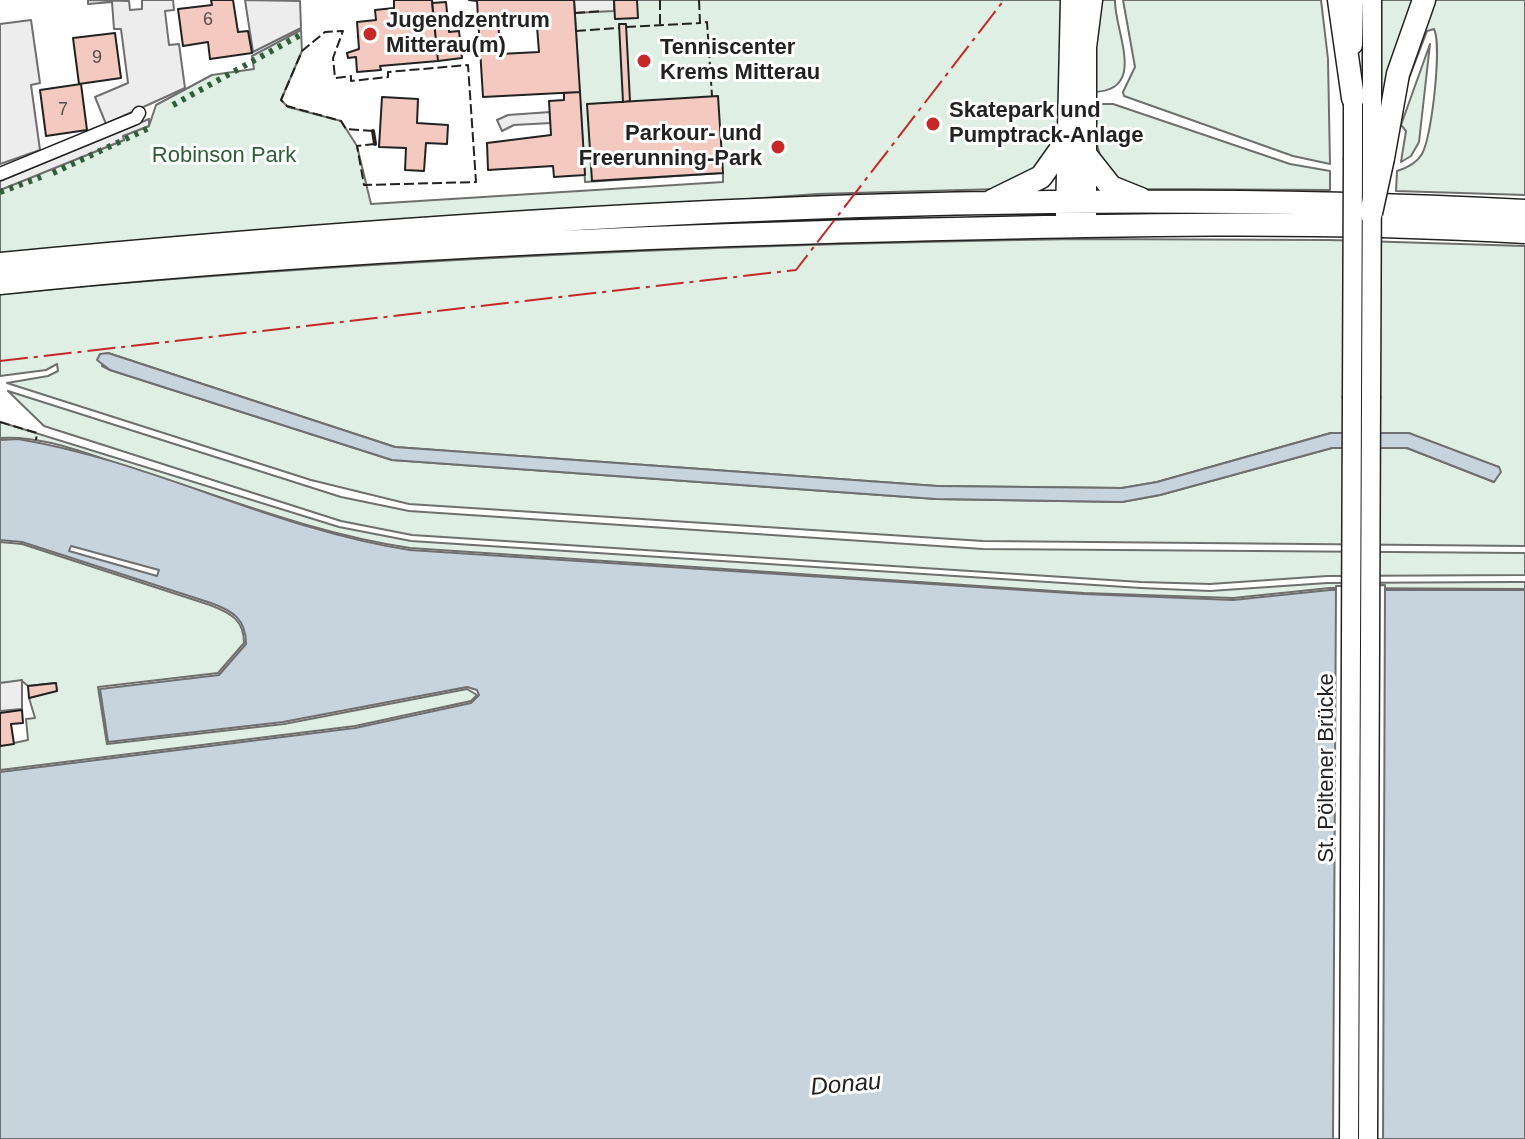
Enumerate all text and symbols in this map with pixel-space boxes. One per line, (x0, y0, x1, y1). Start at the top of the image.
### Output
place label: Jugendzentrum Mitterau(m) (386, 8, 550, 60)
house number: 6 (203, 9, 213, 31)
marker: Jugendzentrum Mitterau(m) (361, 25, 379, 43)
place label: Tenniscenter Krems Mitterau (660, 35, 820, 86)
house number: 9 (92, 47, 102, 69)
marker: Tenniscenter Krems Mitterau (635, 52, 653, 70)
place label: Skatepark und Pumptrack-Anlage (949, 98, 1143, 150)
house number: 7 (58, 99, 68, 121)
marker: Skatepark und Pumptrack-Anlage (924, 115, 942, 133)
place label: Parkour- und Freerunning-Park (579, 121, 762, 172)
marker: Parkour- und Freerunning-Park (769, 138, 787, 156)
park label: Robinson Park (152, 143, 296, 169)
street label: St. Pöltener Brücke (1314, 673, 1340, 863)
water label: Donau (810, 1068, 882, 1102)

